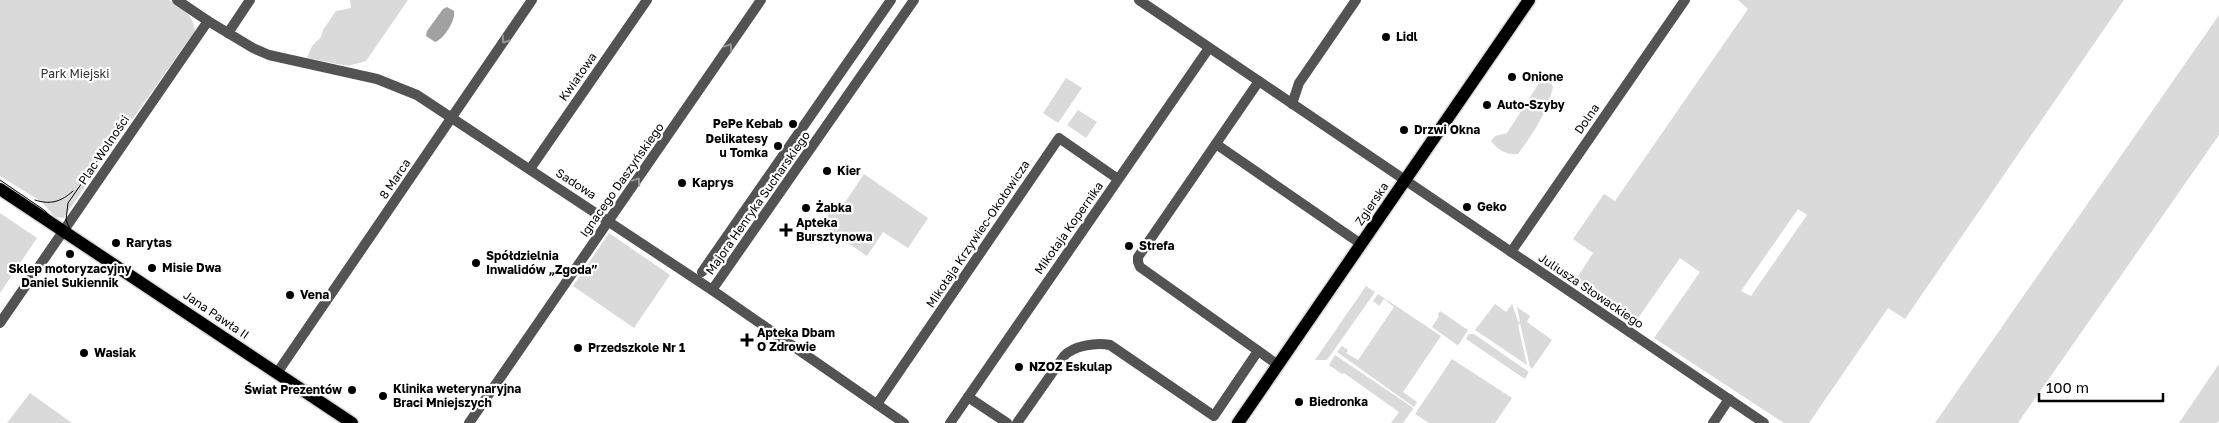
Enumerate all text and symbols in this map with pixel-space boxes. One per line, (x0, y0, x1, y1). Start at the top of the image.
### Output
place label: Lidl (1396, 29, 1418, 44)
marker: Lidl (1380, 31, 1392, 43)
one-way arrow (502, 35, 511, 44)
one-way arrow (723, 43, 732, 52)
street label: Kwiatowa (555, 50, 600, 104)
park label: Park Miejski (40, 66, 110, 81)
place label: Onione (1522, 69, 1563, 84)
marker: Onione (1506, 71, 1518, 83)
place label: Auto-Szyby (1497, 97, 1566, 112)
marker: Auto-Szyby (1481, 99, 1493, 111)
street label: Dolna (1571, 101, 1602, 137)
street label: Plac Wolności (75, 112, 132, 187)
place label: PePe Kebab (713, 116, 784, 131)
marker: PePe Kebab (787, 118, 799, 130)
street label: Ignacego Daszyńskiego (576, 120, 667, 240)
place label: Drzwi Okna (1414, 122, 1480, 137)
marker: Drzwi Okna (1398, 124, 1410, 136)
street label: Majora Henryka Sucharskiego (702, 128, 813, 277)
place label: Delikatesy u Tomka (706, 131, 769, 160)
marker: Delikatesy u Tomka (772, 140, 784, 152)
street label: 8 Marca (376, 156, 413, 202)
street label: Mikołaja Krzywiec-Okołowicza (923, 157, 1033, 310)
place label: Kier (837, 163, 861, 178)
street label: Sadowa (553, 165, 599, 202)
marker: Kier (821, 165, 833, 177)
place label: Kaprys (692, 175, 734, 190)
one-way arrow (631, 177, 640, 186)
marker: Kaprys (676, 177, 688, 189)
street label: Mikołaja Kopernika (1031, 179, 1106, 277)
street label: Zgierska (1352, 179, 1392, 228)
place label: Geko (1477, 199, 1507, 214)
place label: Żabka (816, 200, 852, 215)
marker: Geko (1461, 201, 1473, 213)
marker: Żabka (800, 202, 812, 214)
place label: Apteka Bursztynowa (796, 215, 872, 244)
marker: Apteka Bursztynowa (780, 224, 792, 236)
place label: Rarytas (126, 235, 172, 250)
marker: Rarytas (110, 237, 122, 249)
place label: Strefa (1139, 238, 1174, 253)
marker: Strefa (1123, 240, 1135, 252)
marker: Sklep motoryzacyjny Daniel Sukiennik (64, 248, 76, 260)
place label: Spółdzielnia Inwalidów „Zgoda” (486, 248, 598, 277)
street label: Juliusza Słowackiego (1536, 250, 1647, 331)
marker: Spółdzielnia Inwalidów „Zgoda” (470, 257, 482, 269)
place label: Misie Dwa (162, 260, 221, 275)
place label: Sklep motoryzacyjny Daniel Sukiennik (9, 261, 132, 290)
marker: Misie Dwa (146, 262, 158, 274)
street label: Jana Pawła II (181, 287, 252, 342)
place label: Vena (300, 287, 329, 302)
marker: Vena (284, 289, 296, 301)
place label: Apteka Dbam O Zdrowie (757, 325, 835, 354)
marker: Apteka Dbam O Zdrowie (741, 334, 753, 346)
place label: Przedszkole Nr 1 (588, 340, 685, 355)
marker: Przedszkole Nr 1 (572, 342, 584, 354)
place label: Wasiak (94, 345, 136, 360)
marker: Wasiak (78, 347, 90, 359)
place label: NZOZ Eskulap (1029, 359, 1113, 374)
marker: NZOZ Eskulap (1013, 361, 1025, 373)
scale bar (2039, 370, 2163, 402)
text: 100 m (2046, 378, 2089, 396)
place label: Klinika weterynaryjna Braci Mniejszych (393, 381, 521, 410)
place label: Świat Prezentów (244, 382, 342, 397)
marker: Świat Prezentów (346, 384, 358, 396)
marker: Klinika weterynaryjna Braci Mniejszych (377, 390, 389, 402)
place label: Biedronka (1309, 394, 1368, 409)
marker: Biedronka (1293, 396, 1305, 408)

